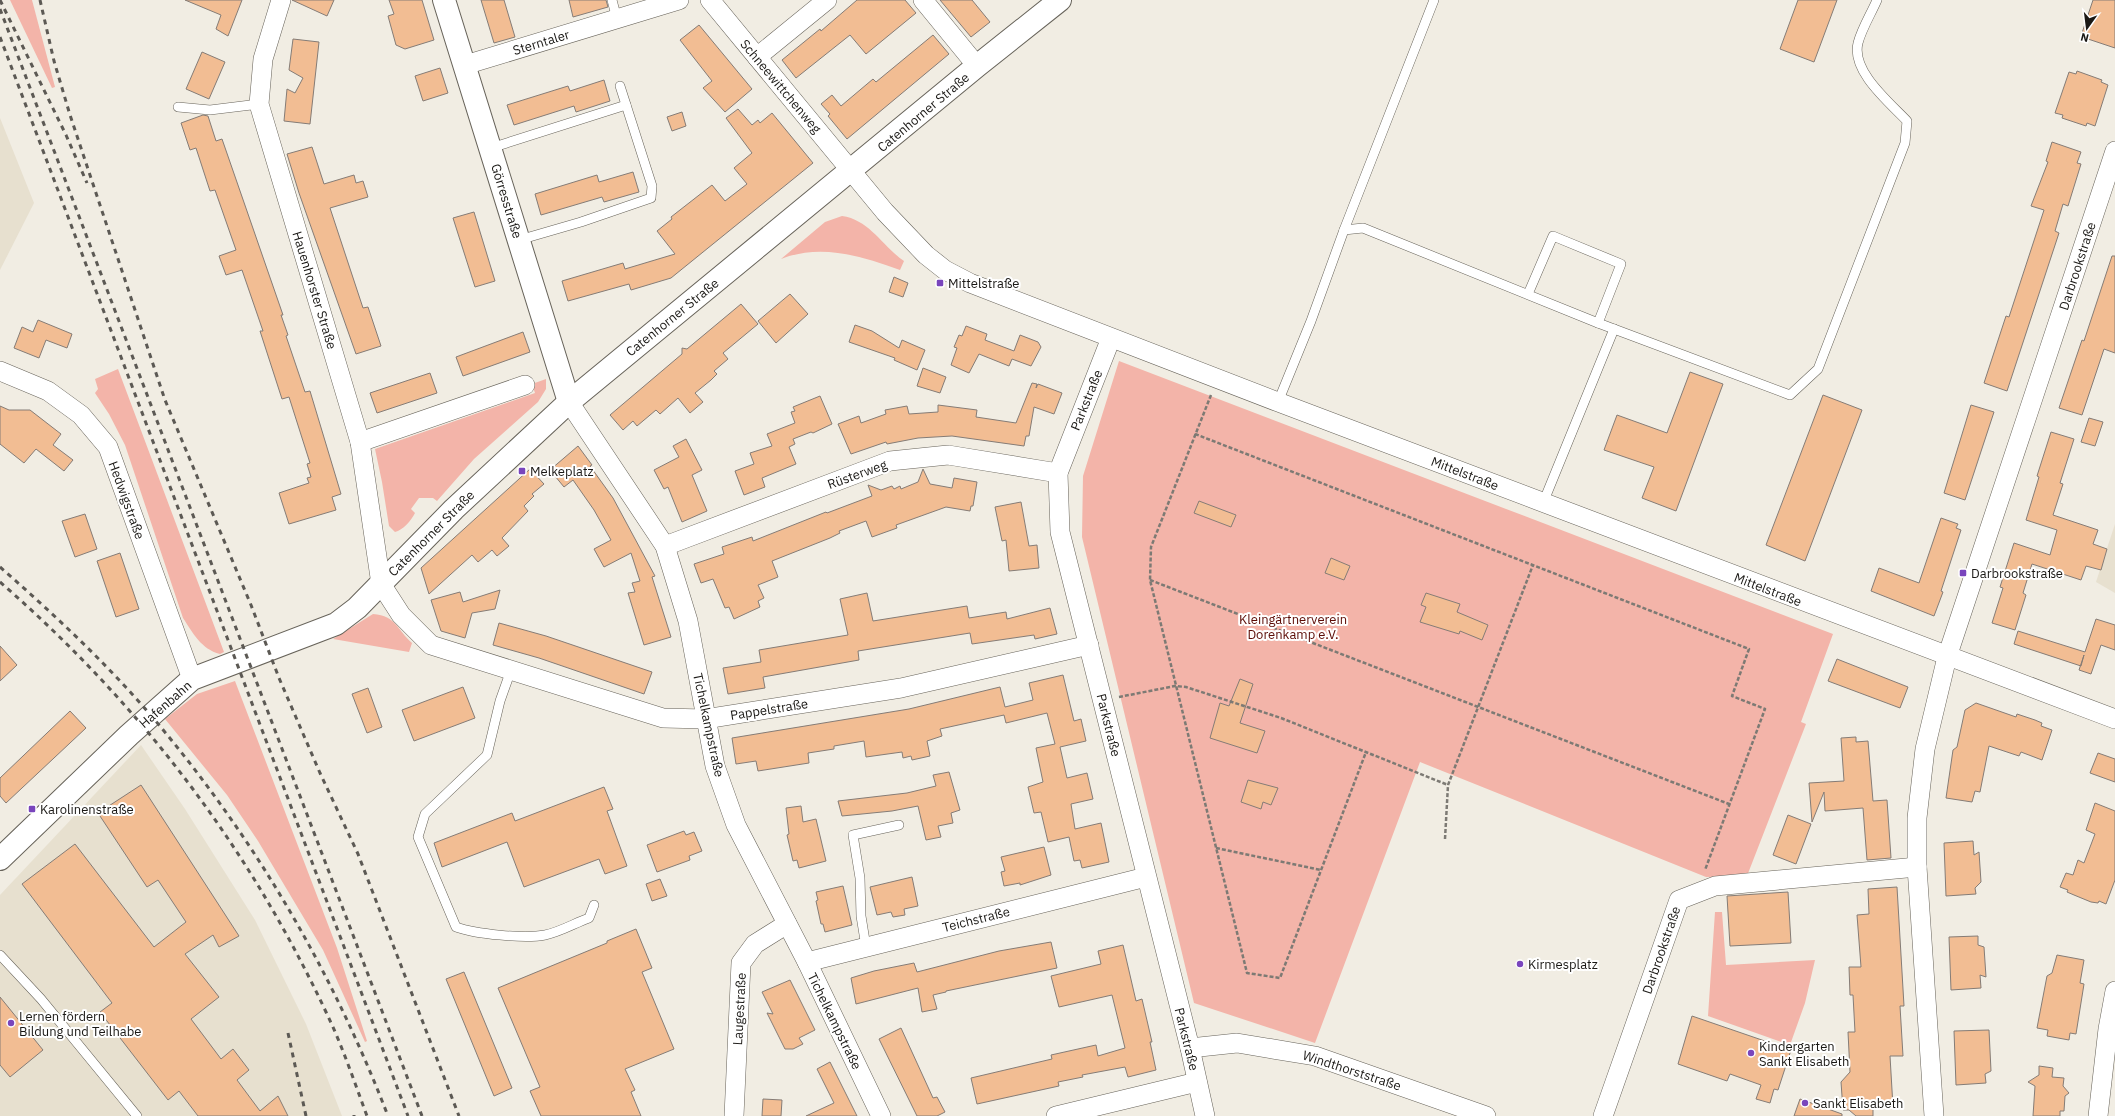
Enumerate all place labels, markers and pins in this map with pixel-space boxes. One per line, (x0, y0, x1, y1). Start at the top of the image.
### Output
place label: Mittelstraße (948, 275, 1019, 292)
marker: Mittelstraße (935, 278, 945, 288)
place label: Melkeplatz (530, 463, 594, 480)
marker: Melkeplatz (517, 466, 527, 476)
place label: Darbrookstraße (1971, 565, 2063, 582)
marker: Darbrookstraße (1958, 568, 1968, 578)
place label: Karolinenstraße (40, 801, 134, 818)
marker: Karolinenstraße (27, 804, 37, 814)
place label: Kirmesplatz (1528, 956, 1598, 973)
marker: Kirmesplatz (1515, 959, 1525, 969)
place label: Lernen fördern Bildung und Teilhabe (19, 1008, 141, 1040)
marker: Lernen fördern Bildung und Teilhabe (6, 1018, 16, 1028)
place label: Kindergarten Sankt Elisabeth (1759, 1038, 1850, 1070)
marker: Kindergarten Sankt Elisabeth (1746, 1048, 1756, 1058)
place label: Sankt Elisabeth (1813, 1095, 1904, 1112)
marker: Sankt Elisabeth (1800, 1098, 1810, 1108)

